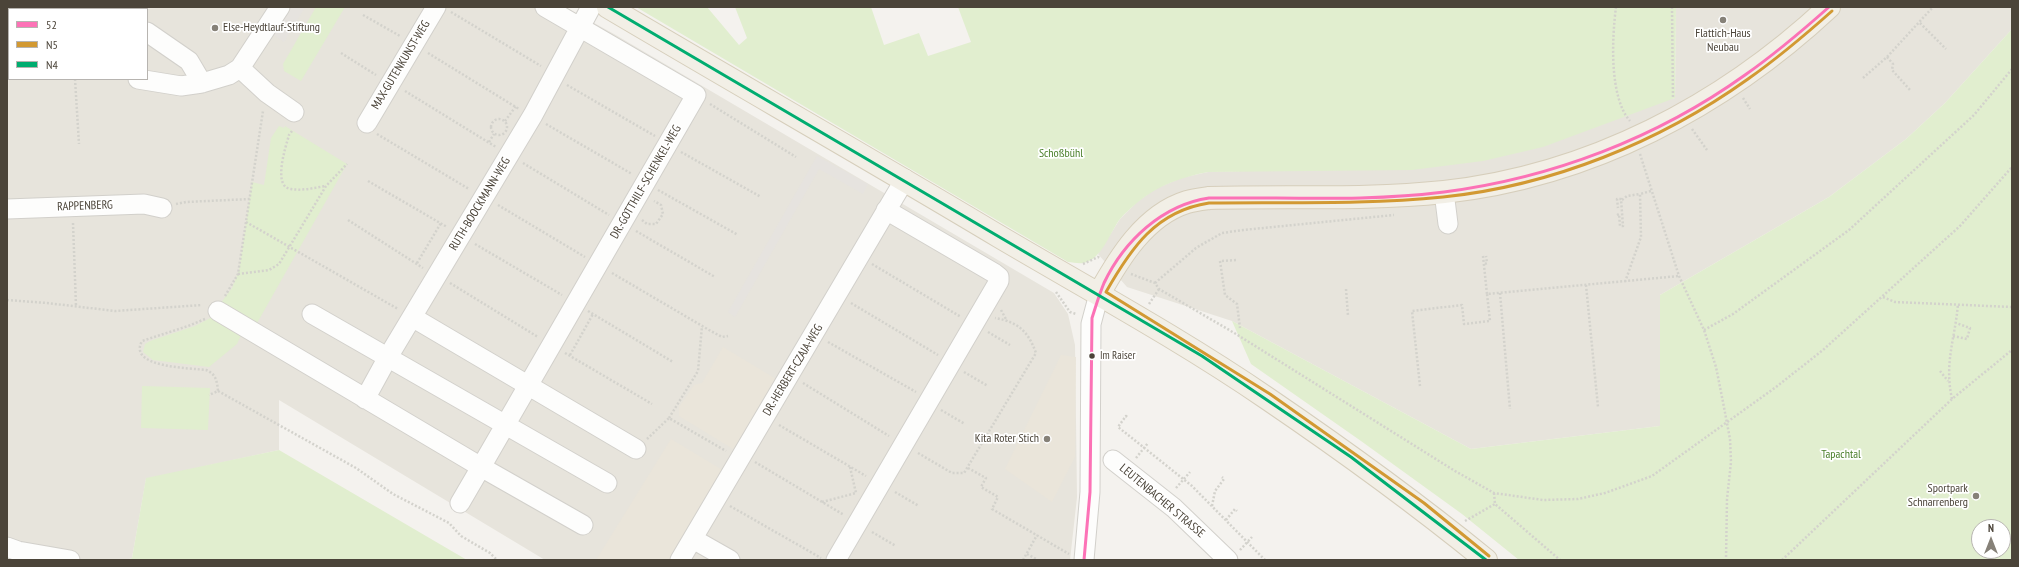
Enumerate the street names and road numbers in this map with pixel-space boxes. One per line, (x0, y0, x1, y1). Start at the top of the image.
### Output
street label: MAX-GUTENKUNST-WEG (369, 18, 433, 112)
street label: DR.-GOTTHILF-SCHENKEL-WEG (608, 123, 684, 241)
street label: RUTH-BOOCKMANN-WEG (446, 155, 514, 253)
street label: RAPPENBERG (57, 198, 113, 214)
street label: DR.-HERBERT-CZAJA-WEG (760, 322, 826, 418)
street label: LEUTENBACHER STRASSE (1116, 461, 1208, 541)

